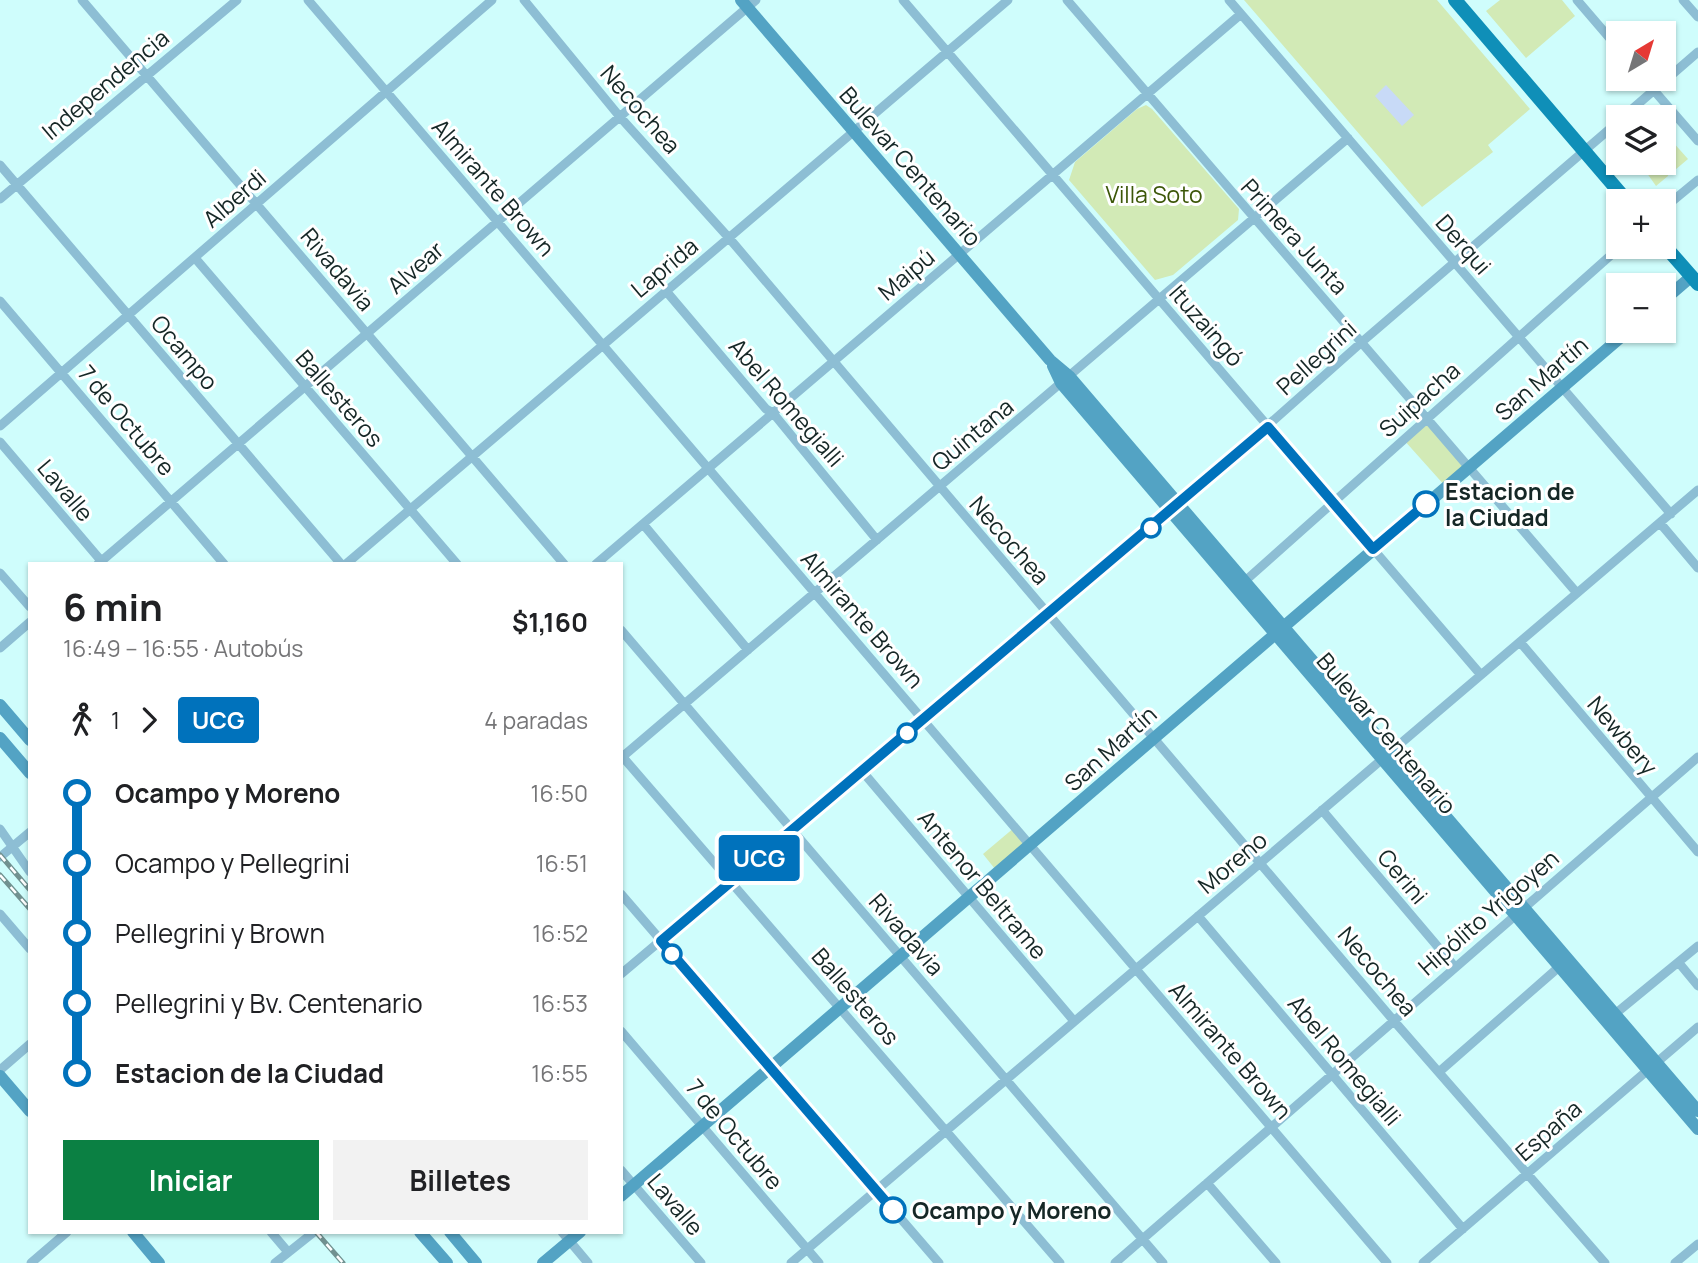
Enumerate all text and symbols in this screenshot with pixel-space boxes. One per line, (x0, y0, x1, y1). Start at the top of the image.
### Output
street label: Independencia (35, 21, 175, 147)
north arrow (1606, 21, 1676, 91)
map controls (1606, 21, 1676, 343)
street label: Necochea (594, 58, 688, 160)
street label: Bulevar Centenario (833, 79, 989, 253)
button: layers (1606, 105, 1676, 175)
street label: Almirante Brown (425, 111, 563, 263)
street label: Alberdi (196, 162, 272, 234)
street label: Primera Junta (1234, 171, 1356, 301)
park label: Villa Soto (1105, 178, 1203, 210)
button: + (1606, 189, 1676, 259)
street label: Derqui (1429, 207, 1499, 281)
street label: Rivadavia (294, 221, 382, 317)
street label: Laprida (624, 230, 704, 304)
street label: Alvear (380, 233, 450, 301)
street label: Maipú (871, 241, 941, 307)
button: − (1606, 273, 1676, 343)
street label: Ituzaingó (1163, 277, 1251, 373)
street label: Ocampo (144, 308, 226, 396)
street label: Pellegrini (1269, 312, 1363, 402)
street label: San Martín (1488, 329, 1594, 427)
street label: Abel Romegialli (722, 331, 852, 473)
street label: Ballesteros (289, 343, 391, 453)
street label: Suipacha (1372, 354, 1466, 444)
street label: 7 de Octubre (71, 358, 183, 482)
street label: Quintana (924, 390, 1020, 478)
street label: Lavalle (31, 452, 101, 528)
place label: Estacion de la Ciudad (1445, 475, 1575, 533)
street label: Necochea (963, 489, 1057, 591)
marker: Estacion de la Ciudad (1413, 491, 1439, 517)
unlabelled marker (1141, 518, 1161, 538)
street label: Almirante Brown (794, 543, 932, 695)
text: 6 min (63, 580, 163, 632)
text: $1,160 (512, 604, 588, 640)
text: 16:49 – 16:55 · Autobús (63, 632, 303, 664)
street label: Bulevar Centenario (1310, 646, 1464, 820)
street label: Newbery (1581, 689, 1665, 781)
street label: San Martín (1057, 698, 1163, 798)
icon: walk (63, 701, 101, 739)
icon: forward (130, 701, 168, 739)
text: UCG (192, 703, 245, 736)
text: 1 (111, 704, 120, 736)
text: 4 paradas (484, 704, 588, 736)
unlabelled marker (897, 723, 917, 743)
text: Ocampo y Moreno (115, 775, 340, 811)
text: 16:50 (531, 777, 588, 809)
street label: Antenor Beltrame (911, 803, 1055, 965)
street label: Moreno (1191, 824, 1273, 900)
line badge: UCG (719, 835, 799, 881)
text: UCG (733, 841, 785, 874)
street label: Cerini (1371, 842, 1435, 910)
street label: Hipólito Yrigoyen (1411, 842, 1565, 982)
text: Ocampo y Pellegrini (115, 845, 350, 881)
text: 16:51 (536, 847, 588, 879)
street label: Rivadavia (862, 886, 952, 982)
text: Pellegrini y Brown (115, 915, 325, 951)
text: 16:52 (532, 917, 588, 949)
street label: Necochea (1331, 920, 1425, 1022)
street label: Ballesteros (805, 941, 907, 1051)
unlabelled marker (662, 944, 682, 964)
street label: Almirante Brown (1162, 974, 1300, 1126)
text: Pellegrini y Bv. Centenario (115, 985, 423, 1021)
text: 16:53 (532, 987, 588, 1019)
street label: Abel Romegialli (1281, 988, 1409, 1132)
text: Estacion de la Ciudad (115, 1055, 384, 1091)
text: 16:55 (531, 1057, 588, 1089)
street label: 7 de Octubre (679, 1072, 791, 1196)
street label: España (1508, 1092, 1588, 1168)
button: Iniciar (63, 1140, 319, 1220)
button: Billetes (333, 1140, 588, 1220)
street label: Lavalle (641, 1166, 711, 1242)
place label: Ocampo y Moreno (912, 1194, 1111, 1226)
marker: Ocampo y Moreno (880, 1197, 906, 1223)

